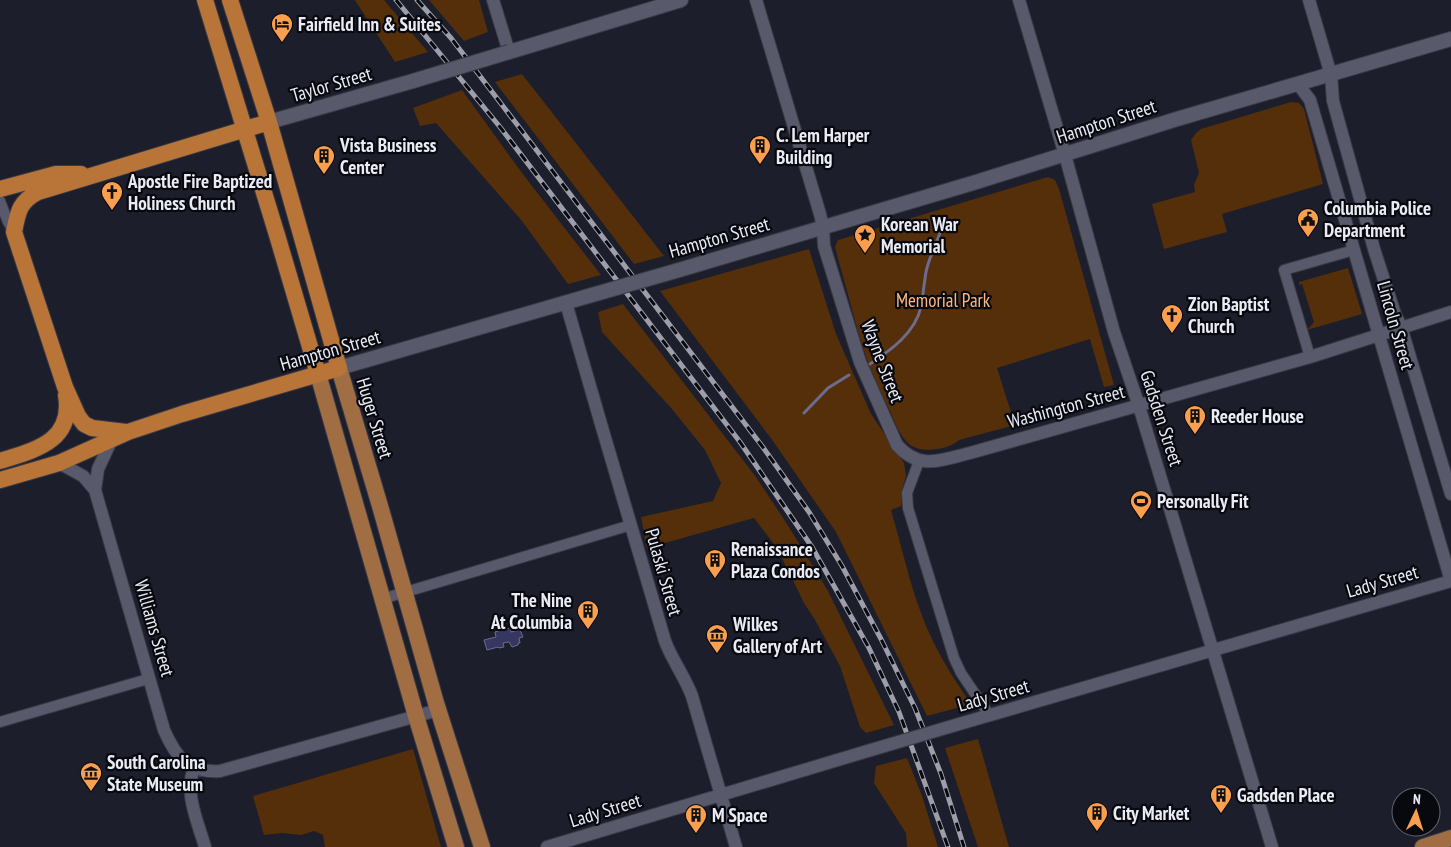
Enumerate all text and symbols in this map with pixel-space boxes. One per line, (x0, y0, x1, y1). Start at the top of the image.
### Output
hotel icon: Fairfield Inn & Suites (270, 12, 294, 43)
place label: Fairfield Inn & Suites (298, 12, 441, 36)
street label: Taylor Street (288, 61, 375, 107)
street label: Hampton Street (1053, 93, 1160, 148)
place label: C. Lem Harper Building (776, 123, 870, 169)
place label: Vista Business Center (339, 133, 437, 179)
building icon: C. Lem Harper Building (748, 134, 772, 165)
building icon: Vista Business Center (312, 144, 336, 175)
place label: Apostle Fire Baptized Holiness Church (127, 169, 272, 215)
church icon: Apostle Fire Baptized Holiness Church (100, 180, 124, 211)
place label: Columbia Police Department (1324, 196, 1431, 242)
public building icon: Columbia Police Department (1296, 207, 1320, 238)
street label: Hampton Street (666, 211, 773, 263)
place label: Korean War Memorial (881, 212, 959, 258)
place icon: Korean War Memorial (853, 223, 877, 254)
street label: Lincoln Street (1372, 278, 1420, 373)
park label: Memorial Park (896, 288, 991, 312)
place label: Zion Baptist Church (1188, 292, 1270, 338)
church icon: Zion Baptist Church (1160, 303, 1184, 334)
street label: Wayne Street (856, 316, 910, 406)
street label: Hampton Street (277, 324, 384, 376)
street label: Gadsden Street (1135, 367, 1189, 470)
street label: Huger Street (351, 375, 399, 462)
street label: Washington Street (1005, 379, 1128, 433)
building icon: Reeder House (1183, 404, 1207, 435)
place label: Reeder House (1211, 404, 1304, 428)
sports icon: Personally Fit (1129, 489, 1153, 520)
place label: Personally Fit (1157, 489, 1249, 513)
street label: Pulaski Street (640, 526, 688, 619)
place label: Renaissance Plaza Condos (731, 537, 820, 583)
building icon: Renaissance Plaza Condos (703, 548, 727, 579)
street label: Lady Street (1343, 559, 1421, 603)
street label: Williams Street (130, 577, 180, 680)
place label: The Nine At Columbia (490, 588, 572, 634)
building icon: The Nine At Columbia (576, 599, 600, 630)
place label: Wilkes Gallery of Art (732, 612, 822, 658)
museum icon: Wilkes Gallery of Art (705, 623, 729, 654)
street label: Lady Street (954, 673, 1032, 717)
place label: South Carolina State Museum (107, 750, 206, 796)
museum icon: South Carolina State Museum (79, 761, 103, 792)
building icon: Gadsden Place (1209, 783, 1233, 814)
place label: Gadsden Place (1237, 783, 1335, 807)
north arrow (1391, 787, 1441, 837)
street label: Lady Street (566, 788, 644, 832)
text: N (1413, 790, 1421, 808)
building icon: City Market (1085, 801, 1109, 832)
place label: City Market (1113, 801, 1190, 825)
building icon: M Space (684, 803, 708, 834)
place label: M Space (712, 803, 768, 827)

